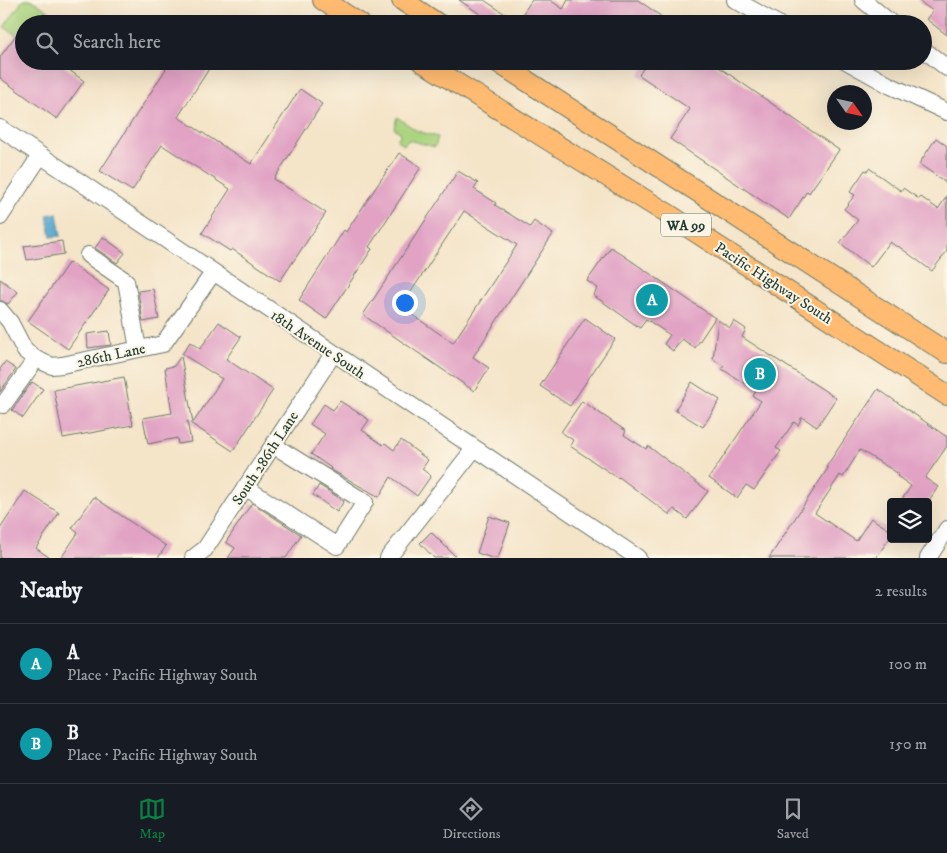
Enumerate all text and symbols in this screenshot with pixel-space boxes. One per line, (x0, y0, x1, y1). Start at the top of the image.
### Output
search box (15, 15, 932, 70)
icon: search (33, 29, 61, 57)
text: Search here (73, 31, 161, 54)
north arrow (827, 85, 872, 130)
road number: WA 99 (661, 214, 711, 236)
street label: Pacific Highway South (711, 238, 836, 329)
pin: A (636, 281, 668, 319)
your location (392, 290, 418, 316)
street label: 18th Avenue South (267, 306, 369, 383)
street label: 286th Lane (75, 339, 147, 372)
pin: B (744, 355, 776, 393)
street label: South 286th Lane (228, 408, 303, 509)
map controls (887, 498, 932, 543)
button: layers (887, 498, 932, 543)
text: Nearby (20, 578, 82, 604)
text: 2 results (875, 581, 927, 601)
text: A (67, 642, 79, 665)
text: A (31, 654, 41, 674)
text: 100 m (889, 654, 927, 674)
text: Place · Pacific Highway South (67, 665, 258, 685)
text: B (67, 722, 79, 745)
text: B (31, 734, 41, 754)
text: 150 m (889, 734, 927, 754)
text: Place · Pacific Highway South (67, 745, 258, 765)
tab: Map (138, 795, 166, 843)
tab: Directions (442, 795, 500, 843)
tab: Saved (777, 795, 809, 843)

